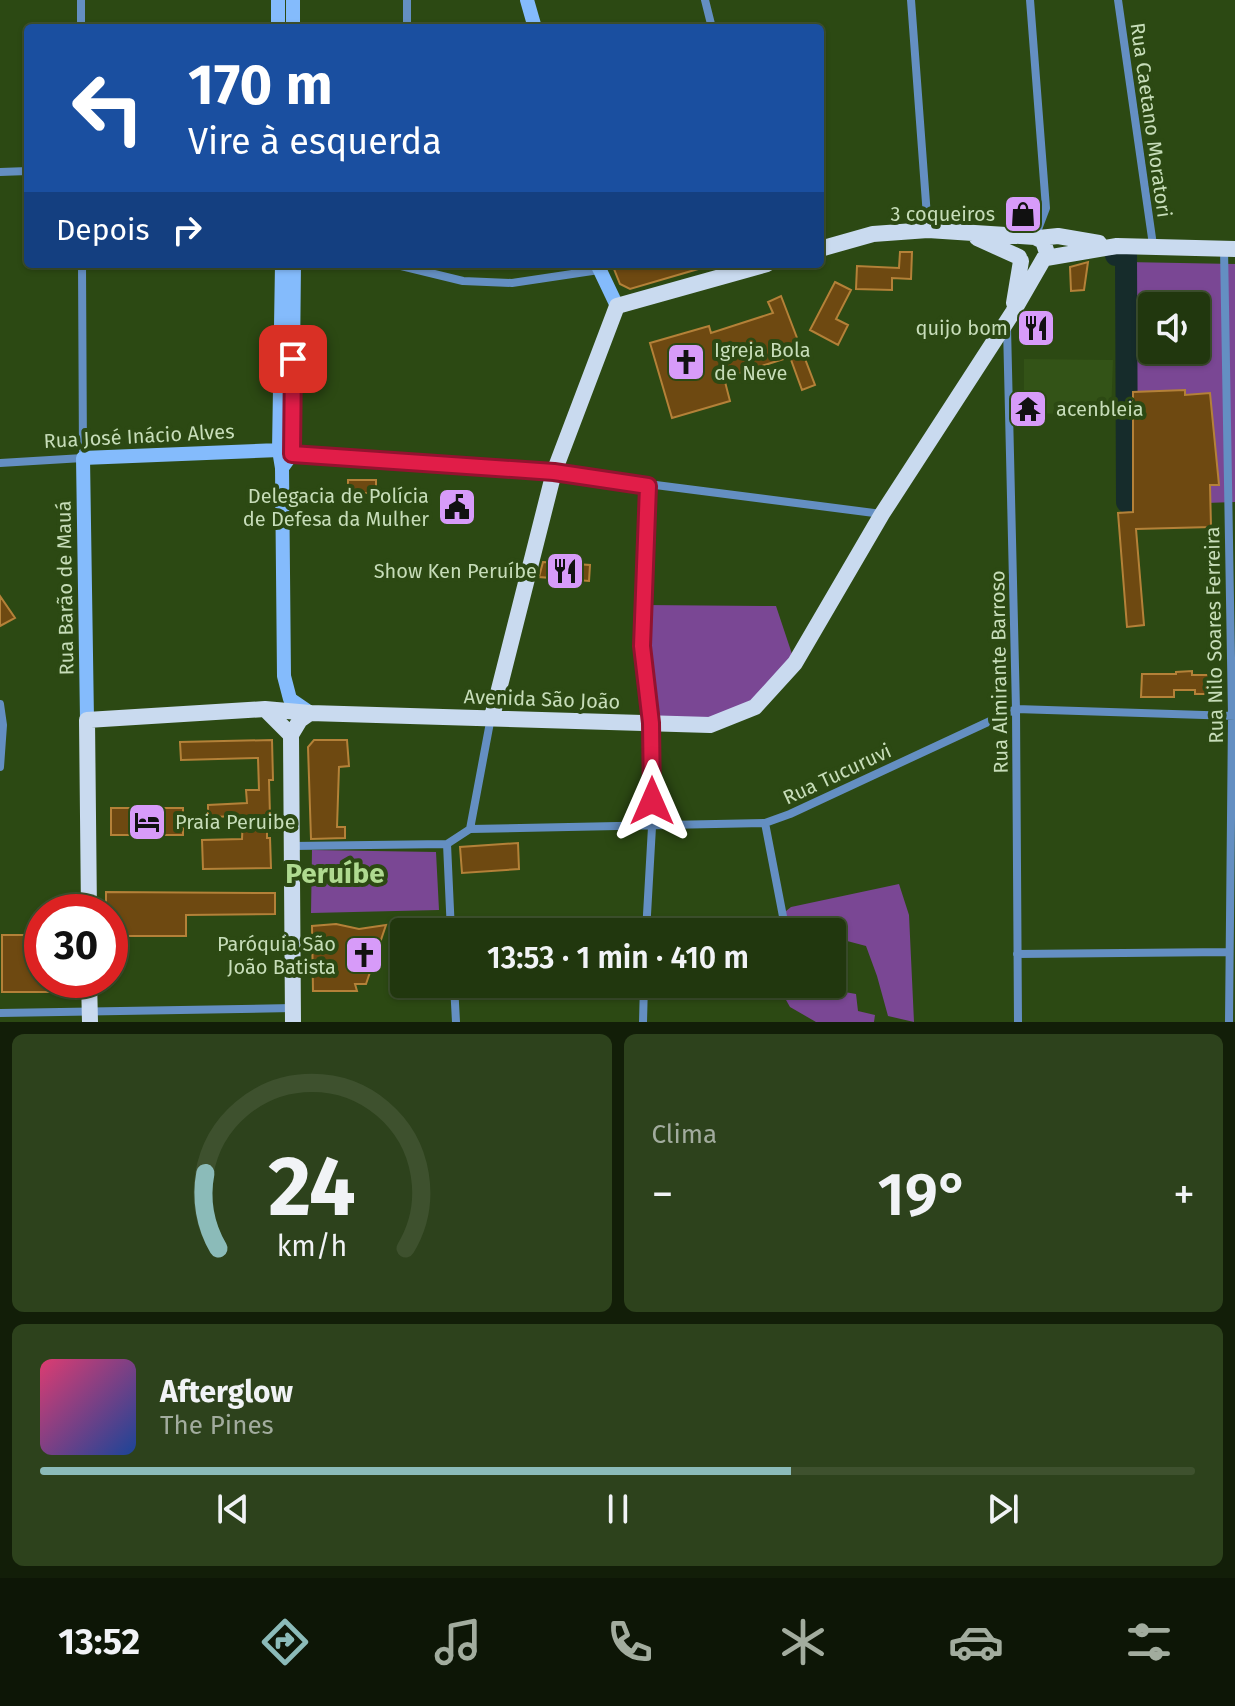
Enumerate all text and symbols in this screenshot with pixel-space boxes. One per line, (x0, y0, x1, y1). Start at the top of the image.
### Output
street label: Rua Caetano Moratori (1125, 21, 1177, 219)
text: 170 m (188, 52, 333, 119)
icon: left (56, 56, 160, 160)
text: Vire à esquerda (188, 120, 442, 164)
shop icon: 3 coqueiros (1002, 193, 1044, 235)
place label: 3 coqueiros (891, 202, 995, 226)
icon: right (165, 208, 209, 252)
text: Depois (56, 212, 149, 248)
map controls (1138, 292, 1210, 364)
button: sound (1138, 292, 1210, 364)
restaurant icon: quijo bom (1015, 307, 1057, 349)
place label: quijo bom (915, 316, 1008, 340)
pin (259, 325, 327, 393)
icon: arrive (271, 337, 315, 381)
place label: Igreja Bola de Neve (714, 338, 811, 385)
church icon: Igreja Bola de Neve (665, 341, 707, 383)
temple icon: acenbleia (1007, 388, 1049, 430)
place label: acenbleia (1056, 397, 1144, 421)
street label: Rua José Inácio Alves (43, 419, 235, 453)
place label: Delegacia de Polícia de Defesa da Mulher (243, 484, 429, 531)
public building icon: Delegacia de Polícia de Defesa da Mulher (436, 486, 478, 528)
street label: Rua Barão de Mauá (51, 500, 79, 676)
street label: Rua Nilo Soares Ferreira (1200, 526, 1228, 744)
restaurant icon: Show Ken Peruíbe (544, 550, 586, 592)
place label: Show Ken Peruíbe (374, 559, 537, 583)
street label: Rua Almirante Barroso (985, 570, 1013, 774)
street label: Avenida São João (463, 684, 621, 714)
street label: Rua Tucuruvi (779, 738, 895, 810)
position arrow (610, 759, 694, 843)
hotel icon: Praia Peruibe (126, 801, 168, 843)
place label: Praia Peruibe (175, 810, 296, 834)
district label: Peruíbe (285, 857, 385, 890)
speed limit sign: 30 (24, 894, 128, 998)
place label: Paróquia São João Batista (217, 932, 336, 979)
church icon: Paróquia São João Batista (343, 934, 385, 976)
text: 13:53 · 1 min · 410 m (487, 940, 749, 976)
text: Clima (652, 1119, 717, 1150)
text: 24 (268, 1137, 356, 1237)
text: 19° (877, 1159, 969, 1231)
text: − (652, 1168, 674, 1221)
text: + (1173, 1168, 1195, 1221)
text: km/h (276, 1229, 347, 1264)
text: Afterglow (160, 1374, 293, 1410)
text: The Pines (160, 1410, 274, 1441)
icon: previous (211, 1487, 255, 1531)
icon: pause (596, 1487, 640, 1531)
icon: next (981, 1487, 1025, 1531)
icon: directions (257, 1614, 313, 1670)
icon: music (430, 1614, 486, 1670)
icon: phone (602, 1614, 658, 1670)
icon: climate (775, 1614, 831, 1670)
icon: car (948, 1614, 1004, 1670)
icon: filters (1121, 1614, 1177, 1670)
text: 13:52 (58, 1620, 140, 1664)

